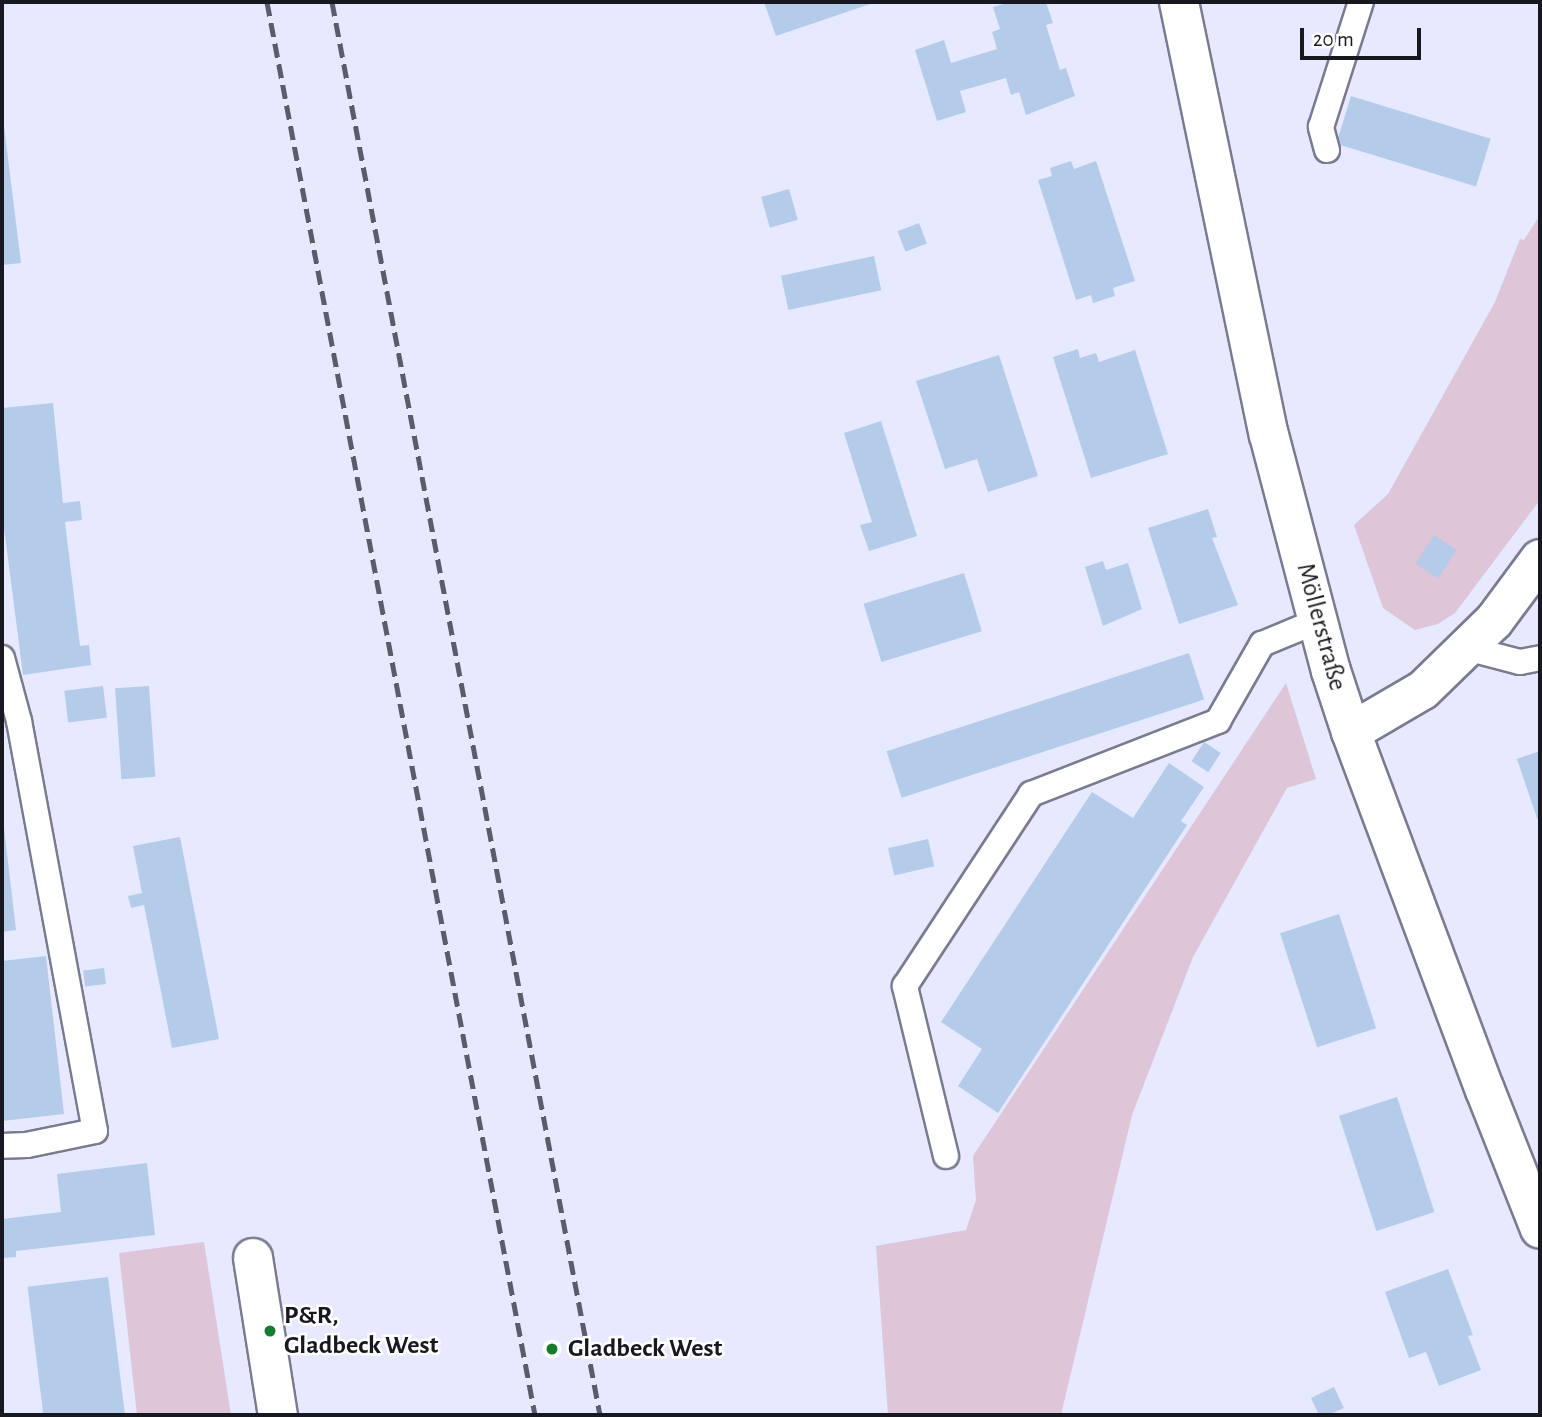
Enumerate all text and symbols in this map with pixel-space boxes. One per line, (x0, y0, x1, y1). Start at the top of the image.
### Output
scale bar (1304, 14, 1425, 58)
text: 20 m (1313, 29, 1354, 50)
street label: Möllerstraße (1289, 560, 1353, 694)
place label: P&R, Gladbeck West (284, 1300, 438, 1362)
marker: P&R, Gladbeck West (262, 1323, 278, 1339)
place label: Gladbeck West (568, 1333, 722, 1365)
marker: Gladbeck West (542, 1339, 562, 1359)

